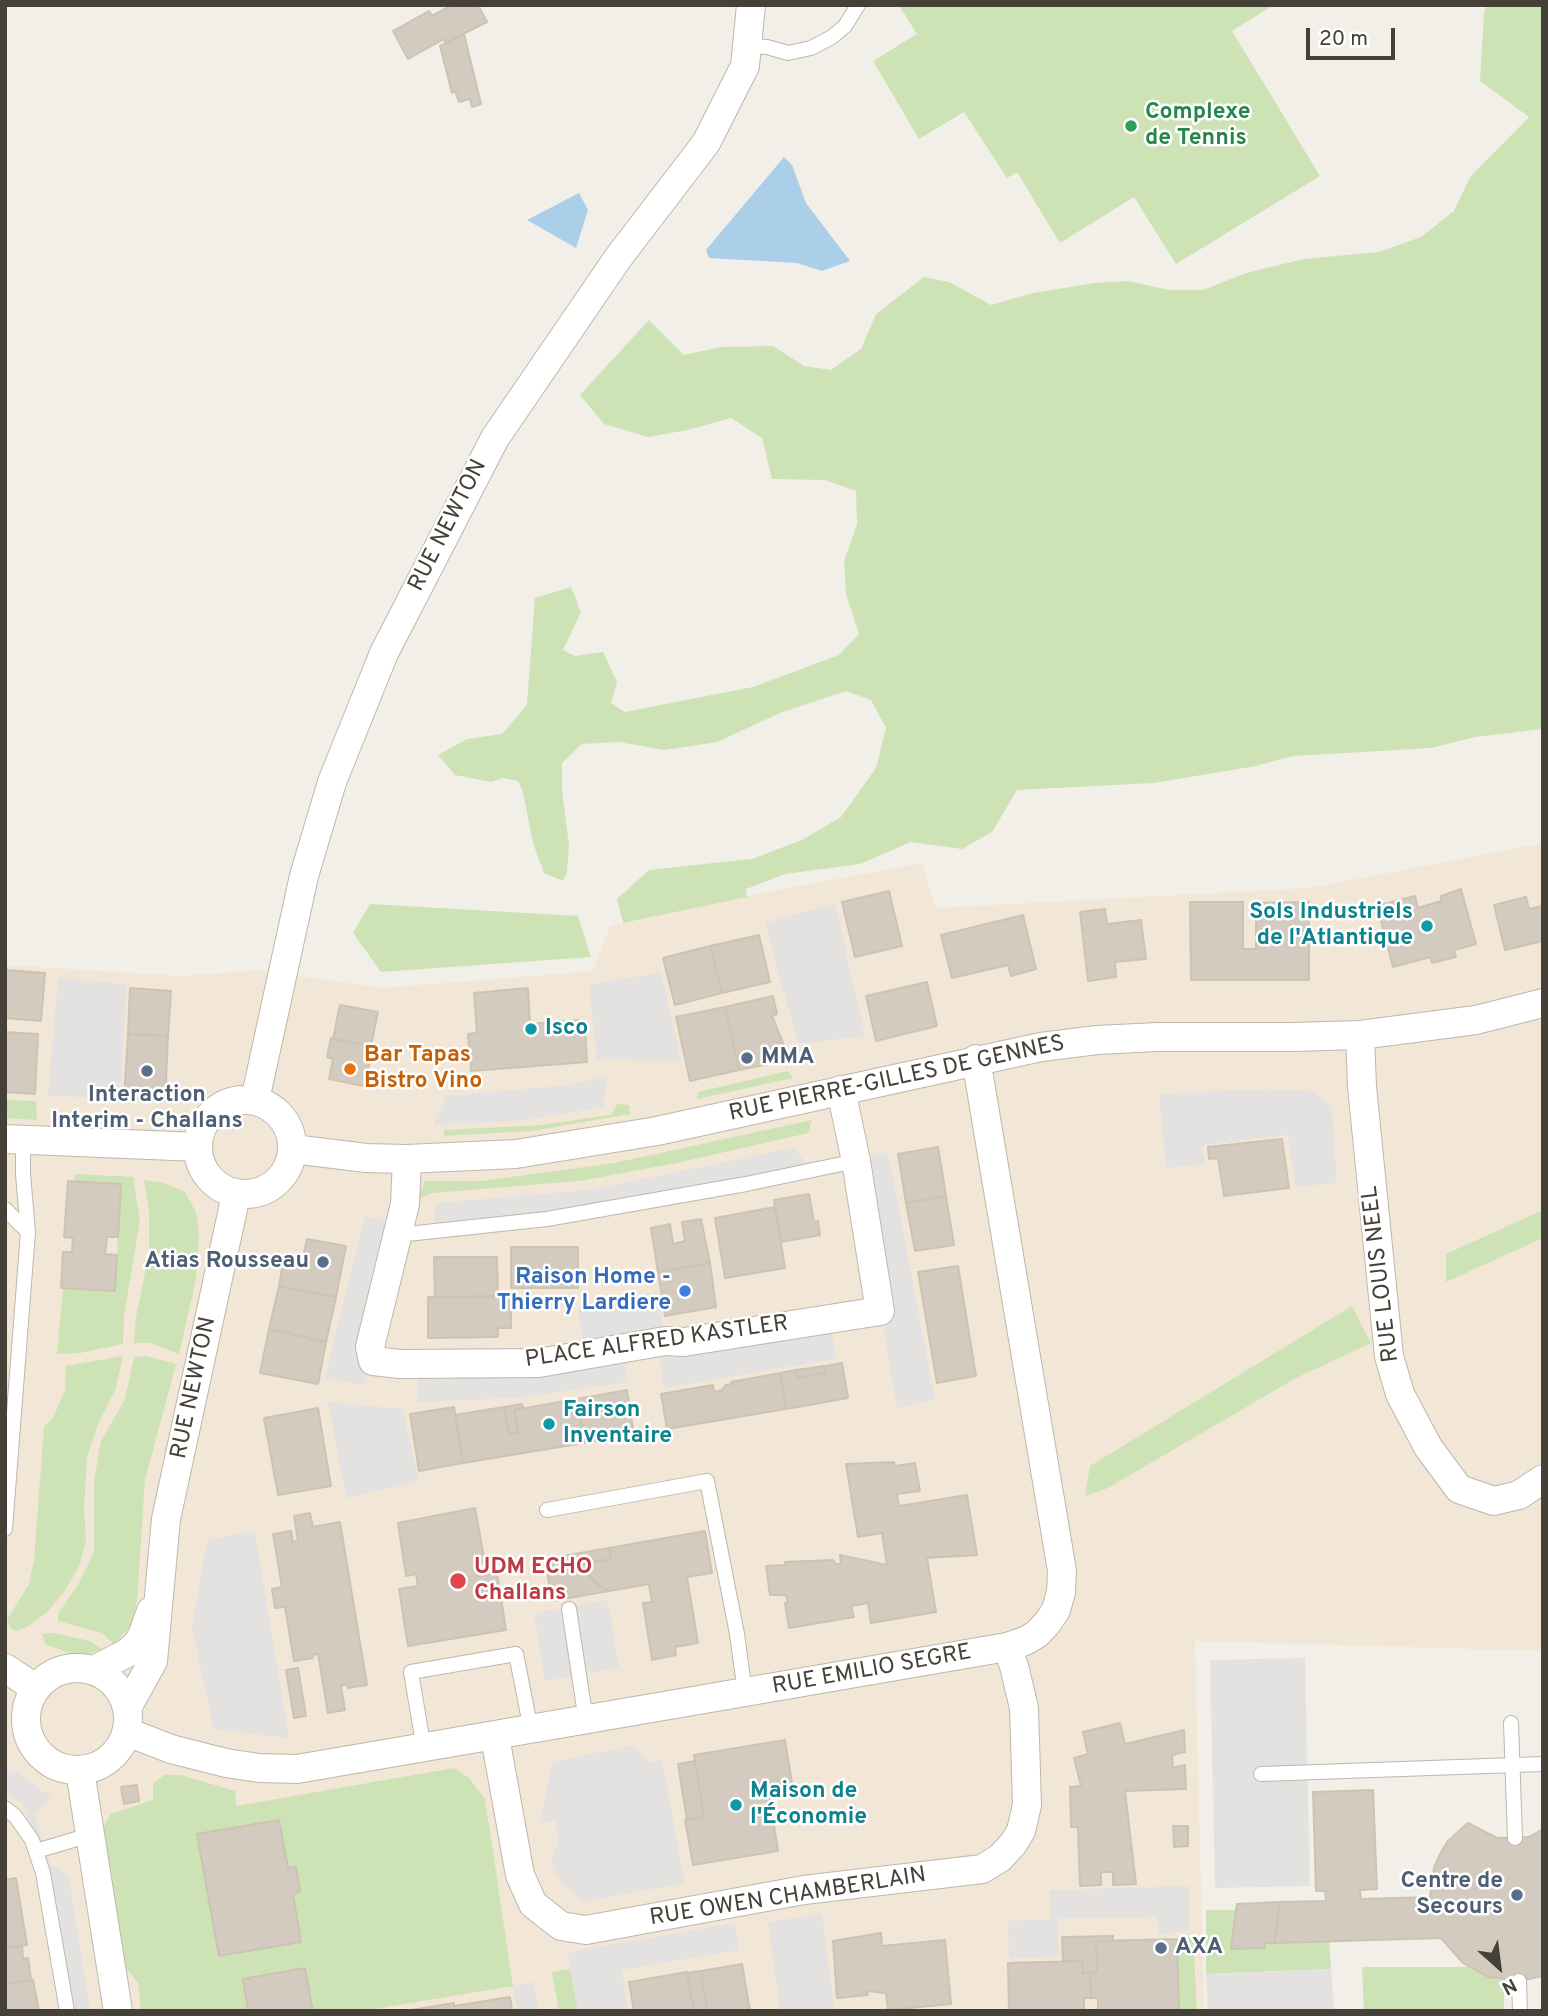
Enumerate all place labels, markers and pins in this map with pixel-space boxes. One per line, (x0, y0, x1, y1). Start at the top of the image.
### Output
place label: Complexe de Tennis (1145, 99, 1250, 153)
marker: Complexe de Tennis (1123, 118, 1139, 134)
place label: Sols Industriels de l'Atlantique (1249, 899, 1413, 953)
marker: Sols Industriels de l'Atlantique (1419, 918, 1435, 934)
place label: Isco (545, 1015, 588, 1043)
marker: Isco (523, 1021, 539, 1037)
place label: Bar Tapas Bistro Vino (364, 1042, 482, 1096)
place label: MMA (761, 1044, 814, 1072)
marker: MMA (739, 1050, 755, 1066)
marker: Bar Tapas Bistro Vino (342, 1061, 358, 1077)
marker: Interaction Interim - Challans (139, 1063, 155, 1079)
place label: Interaction Interim - Challans (51, 1082, 243, 1136)
place label: Atias Rousseau (145, 1248, 309, 1276)
marker: Atias Rousseau (315, 1254, 331, 1270)
place label: Raison Home - Thierry Lardiere (497, 1264, 671, 1318)
marker: Raison Home - Thierry Lardiere (677, 1283, 693, 1299)
place label: Fairson Inventaire (563, 1397, 672, 1451)
marker: Fairson Inventaire (541, 1416, 557, 1432)
place label: UDM ECHO Challans (474, 1554, 592, 1608)
marker: UDM ECHO Challans (448, 1571, 468, 1591)
place label: Maison de l'Économie (750, 1778, 867, 1832)
marker: Maison de l'Économie (728, 1797, 744, 1813)
place label: Centre de Secours (1400, 1868, 1503, 1922)
marker: Centre de Secours (1509, 1887, 1525, 1903)
place label: AXA (1175, 1934, 1223, 1962)
marker: AXA (1153, 1940, 1169, 1956)

